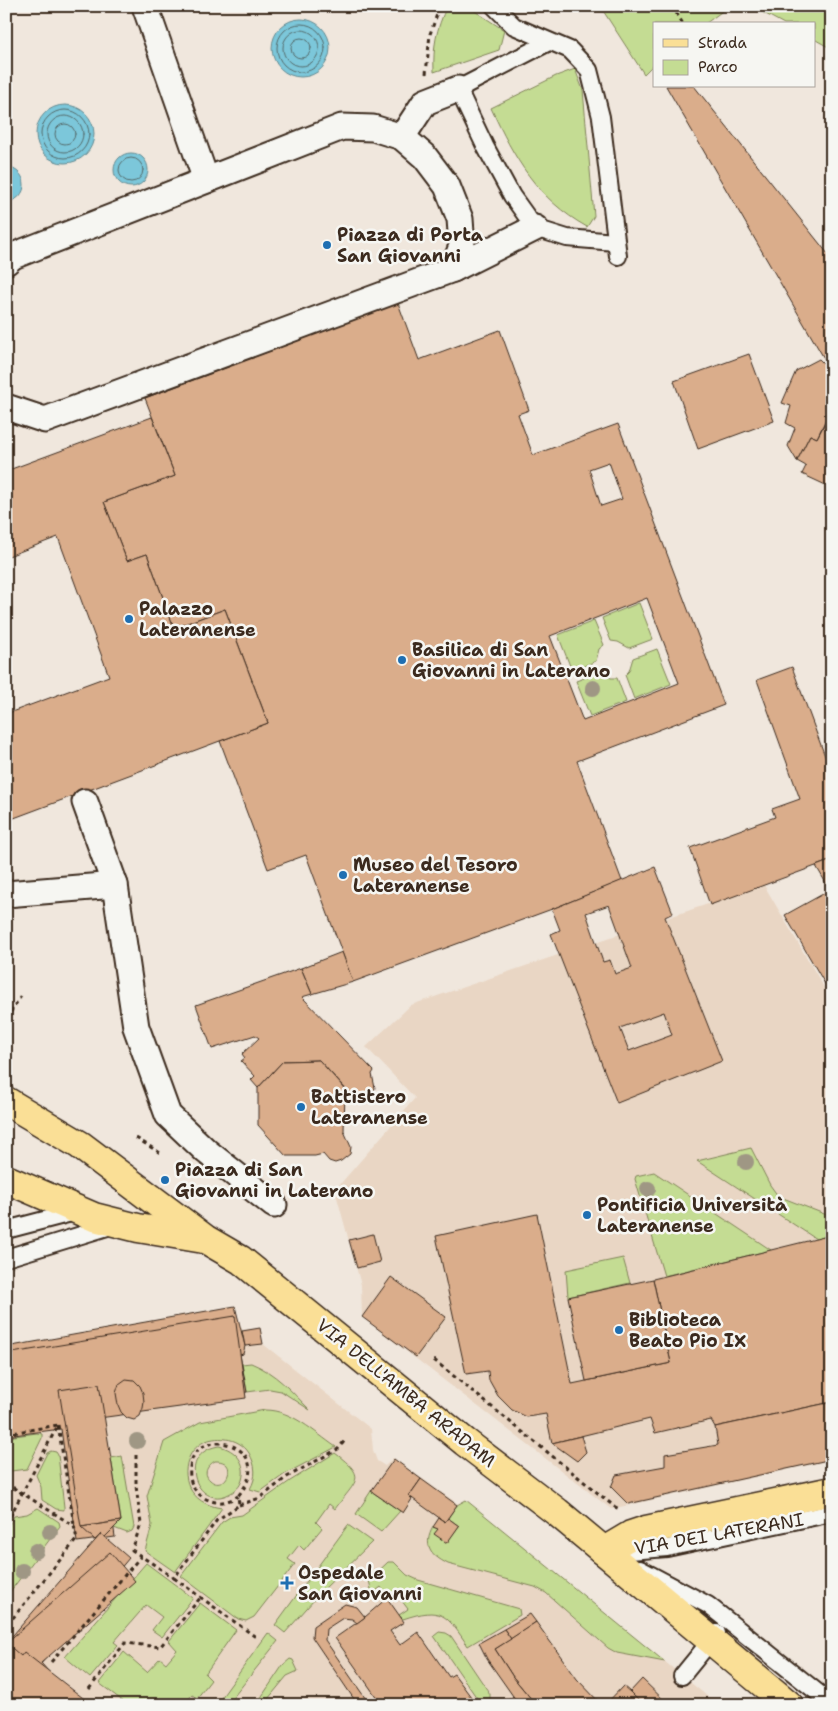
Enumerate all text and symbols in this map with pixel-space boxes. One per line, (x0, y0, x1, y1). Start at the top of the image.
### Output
legend (653, 22, 816, 88)
text: Strada (698, 33, 747, 53)
text: Parco (698, 57, 738, 77)
place label: Piazza di Porta San Giovanni (337, 223, 484, 268)
marker: Piazza di Porta San Giovanni (321, 239, 333, 251)
place label: Palazzo Lateranense (139, 597, 256, 642)
marker: Palazzo Lateranense (123, 613, 135, 625)
place label: Basilica di San Giovanni in Laterano (412, 638, 611, 683)
marker: Basilica di San Giovanni in Laterano (396, 654, 408, 666)
place label: Museo del Tesoro Lateranense (353, 853, 518, 898)
marker: Museo del Tesoro Lateranense (337, 869, 349, 881)
place label: Battistero Lateranense (311, 1085, 428, 1130)
marker: Battistero Lateranense (295, 1101, 307, 1113)
place label: Piazza di San Giovanni in Laterano (175, 1158, 374, 1203)
marker: Piazza di San Giovanni in Laterano (159, 1174, 171, 1186)
place label: Pontificia Università Lateranense (597, 1193, 788, 1238)
marker: Pontificia Università Lateranense (581, 1209, 593, 1221)
place label: Biblioteca Beato Pio IX (629, 1308, 746, 1353)
street label: VIA DELL'AMBA ARADAM (312, 1313, 500, 1473)
marker: Biblioteca Beato Pio IX (613, 1324, 625, 1336)
street label: VIA DEI LATERANI (632, 1507, 806, 1561)
place label: Ospedale San Giovanni (298, 1561, 422, 1606)
marker: Ospedale San Giovanni (280, 1576, 294, 1590)

